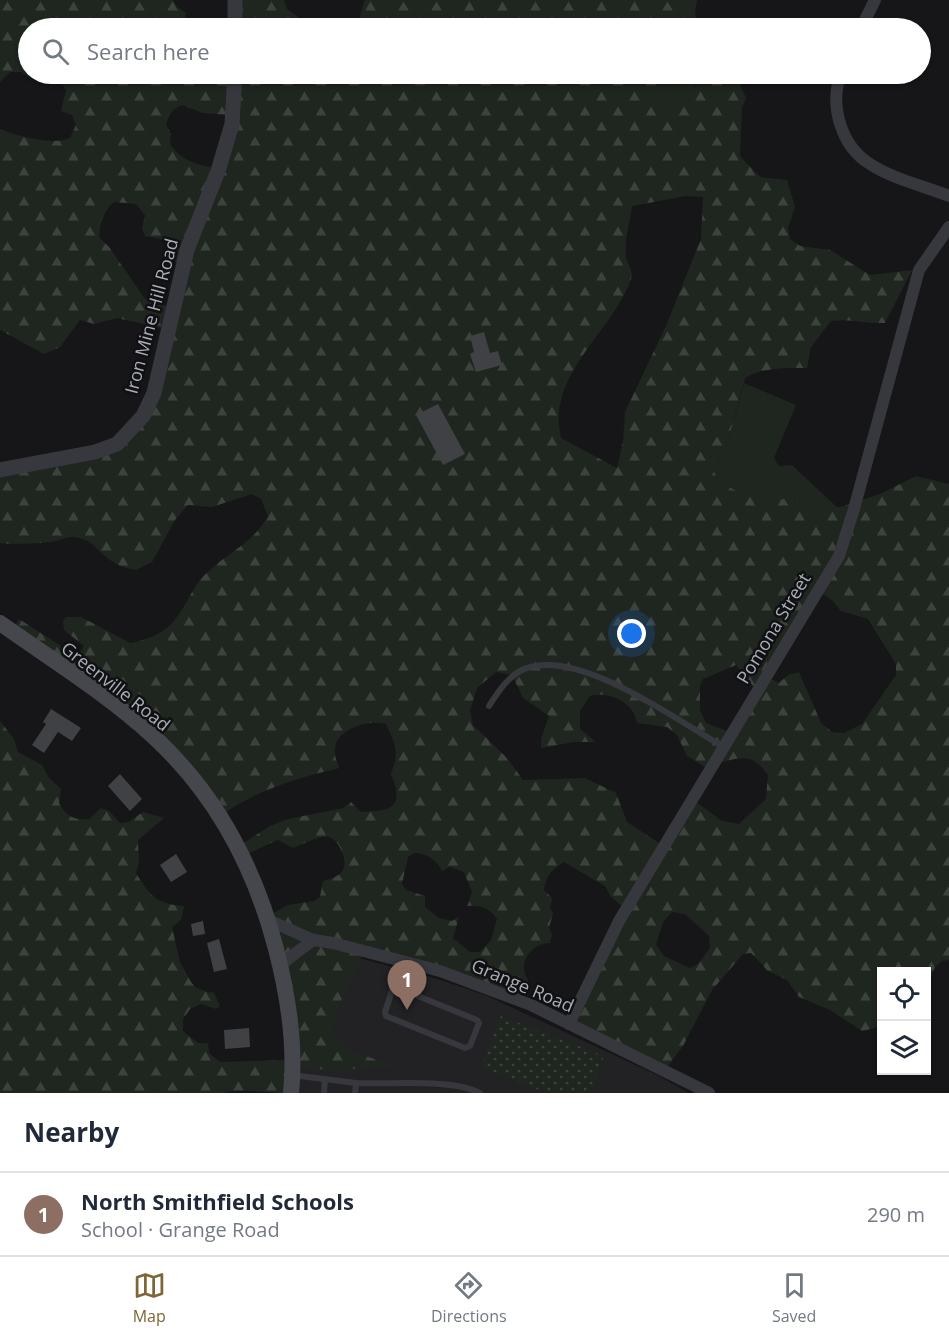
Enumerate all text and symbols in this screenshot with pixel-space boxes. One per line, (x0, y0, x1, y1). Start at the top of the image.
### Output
search box (18, 18, 931, 84)
icon: search (39, 35, 72, 68)
text: Search here (87, 36, 210, 66)
street label: Iron Mine Hill Road (119, 236, 183, 396)
street label: Pomona Street (730, 568, 816, 688)
your location (617, 619, 646, 648)
street label: Greenville Road (57, 636, 175, 736)
street label: Grange Road (468, 953, 578, 1017)
pin: 1 (388, 960, 426, 1010)
map controls (877, 967, 931, 1075)
button: locate (877, 967, 931, 1021)
button: layers (877, 1021, 931, 1075)
text: Nearby (24, 1114, 119, 1150)
text: North Smithfield Schools (81, 1186, 354, 1216)
text: 1 (38, 1201, 49, 1228)
text: 290 m (867, 1201, 925, 1228)
text: School · Grange Road (81, 1216, 280, 1243)
tab: Map (133, 1269, 166, 1327)
tab: Directions (431, 1269, 507, 1327)
tab: Saved (772, 1269, 816, 1327)

